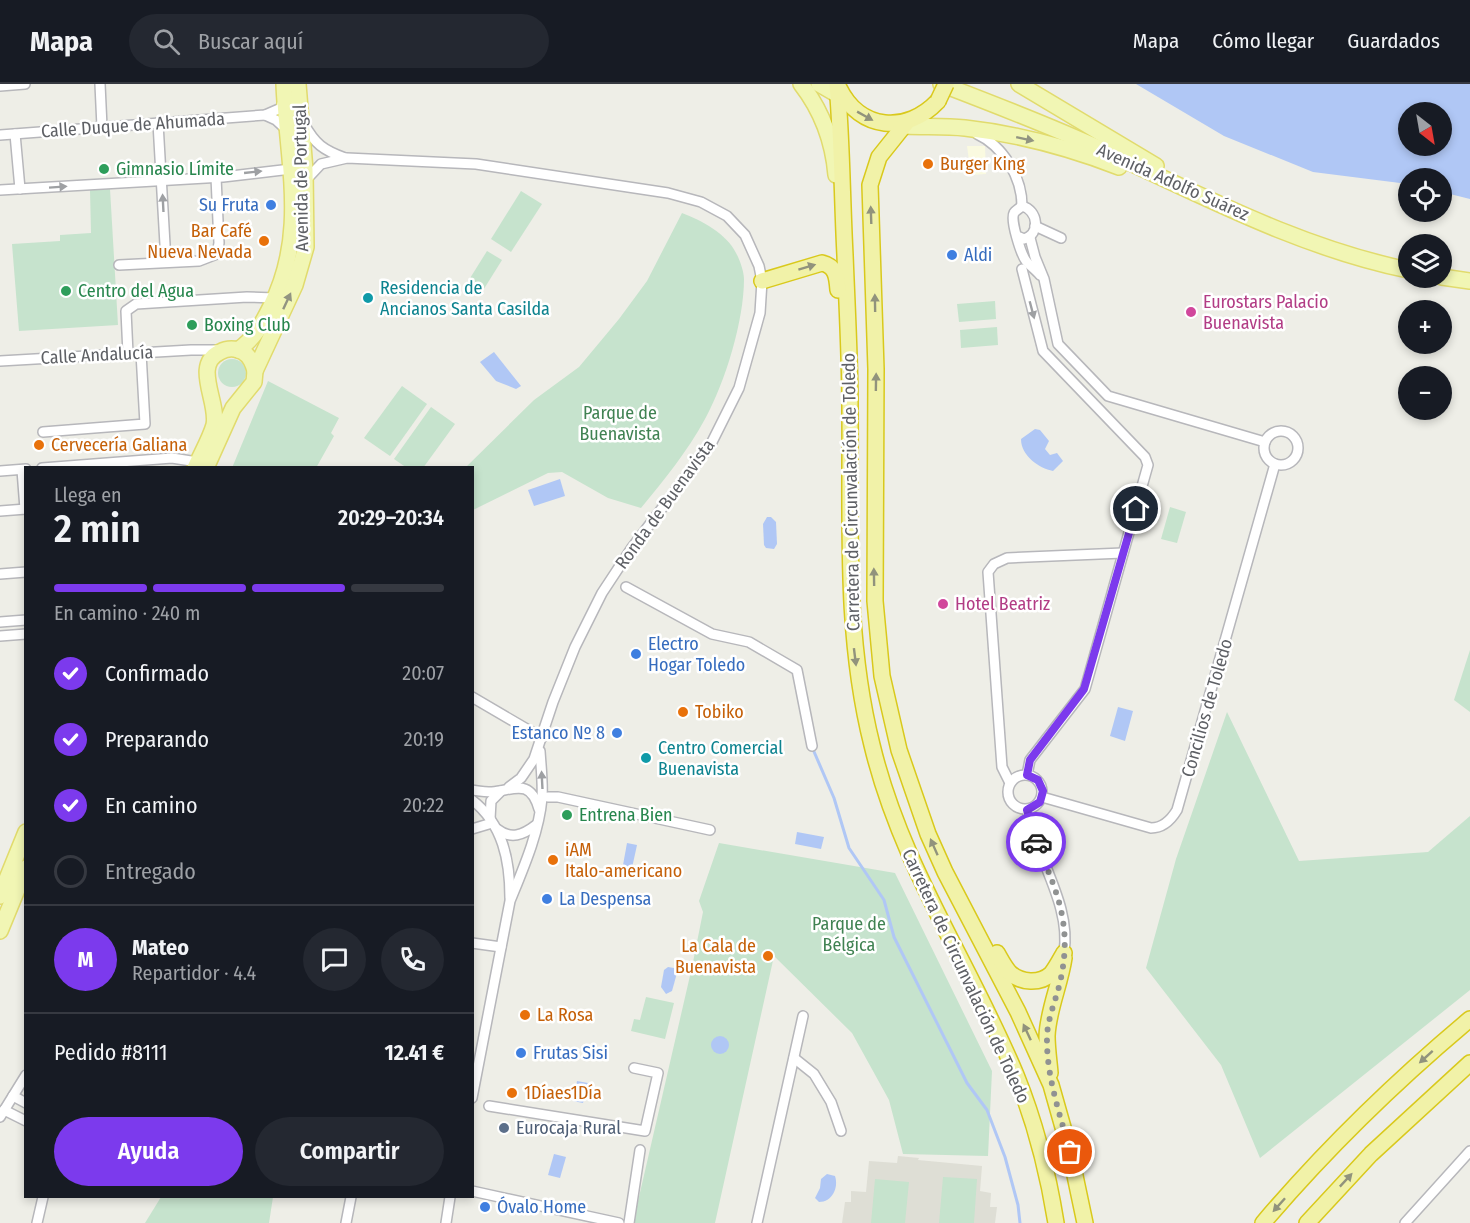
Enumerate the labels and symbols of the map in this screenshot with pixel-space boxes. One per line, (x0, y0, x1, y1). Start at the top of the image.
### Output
north arrow (1398, 102, 1452, 156)
street label: Avenida de Portugal (289, 104, 313, 252)
street label: Calle Duque de Ahumada (40, 108, 226, 142)
one-way arrow (857, 111, 874, 121)
one-way arrow (1016, 134, 1034, 144)
street label: Avenida Adolfo Suárez (1094, 139, 1252, 225)
place label: Burger King (940, 153, 1025, 175)
marker: Burger King (921, 157, 935, 171)
place label: Gimnasio Límite (116, 158, 234, 180)
marker: Gimnasio Límite (97, 162, 111, 176)
one-way arrow (243, 167, 262, 177)
one-way arrow (49, 182, 68, 192)
one-way arrow (158, 194, 167, 213)
place label: Su Fruta (199, 194, 259, 216)
marker: Su Fruta (264, 198, 278, 212)
one-way arrow (866, 205, 876, 224)
place label: Bar Café Nueva Nevada (147, 220, 252, 263)
marker: Bar Café Nueva Nevada (257, 234, 271, 248)
place label: Aldi (964, 244, 992, 266)
marker: Aldi (945, 248, 959, 262)
one-way arrow (798, 262, 816, 271)
place label: Residencia de Ancianos Santa Casilda (380, 277, 550, 320)
place label: Centro del Agua (78, 280, 194, 302)
marker: Centro del Agua (59, 284, 73, 298)
marker: Residencia de Ancianos Santa Casilda (361, 291, 375, 305)
place label: Eurostars Palacio Buenavista (1203, 291, 1328, 334)
one-way arrow (282, 292, 292, 310)
one-way arrow (870, 293, 880, 312)
one-way arrow (1028, 301, 1037, 319)
marker: Eurostars Palacio Buenavista (1184, 305, 1198, 319)
place label: Boxing Club (204, 314, 290, 336)
marker: Boxing Club (185, 318, 199, 332)
street label: Calle Andalucía (40, 341, 154, 369)
street label: Carretera de Circunvalación de Toledo (838, 353, 864, 631)
one-way arrow (871, 373, 881, 392)
park label: Parque de Buenavista (580, 402, 661, 445)
place label: Cervecería Galiana (51, 434, 187, 456)
street label: Ronda de Buenavista (611, 435, 720, 573)
marker: Cervecería Galiana (32, 438, 46, 452)
pin (1110, 483, 1161, 534)
one-way arrow (869, 568, 879, 587)
place label: Hotel Beatriz (955, 593, 1050, 615)
marker: Hotel Beatriz (936, 597, 950, 611)
place label: Electro Hogar Toledo (648, 633, 745, 676)
street label: Concilios de Toledo (1177, 636, 1237, 780)
marker: Electro Hogar Toledo (629, 647, 643, 661)
one-way arrow (851, 648, 860, 667)
place label: Tobiko (695, 701, 744, 723)
marker: Tobiko (676, 705, 690, 719)
place label: Estanco Nº 8 (512, 722, 605, 744)
marker: Estanco Nº 8 (610, 726, 624, 740)
place label: Centro Comercial Buenavista (658, 737, 783, 780)
marker: Centro Comercial Buenavista (639, 751, 653, 765)
one-way arrow (537, 771, 546, 790)
place label: Entrena Bien (579, 804, 673, 826)
marker: Entrena Bien (560, 808, 574, 822)
courier (1006, 812, 1066, 872)
one-way arrow (929, 838, 938, 855)
place label: iAM Italo-americano (565, 839, 682, 882)
street label: Carretera de Circunvalación de Toledo (897, 845, 1035, 1107)
marker: iAM Italo-americano (546, 853, 560, 867)
place label: La Despensa (559, 888, 651, 910)
marker: La Despensa (540, 892, 554, 906)
park label: Parque de Bélgica (812, 913, 886, 956)
place label: La Cala de Buenavista (675, 935, 756, 978)
marker: La Cala de Buenavista (761, 949, 775, 963)
place label: La Rosa (537, 1004, 593, 1026)
marker: La Rosa (518, 1008, 532, 1022)
one-way arrow (1022, 1023, 1032, 1041)
place label: Frutas Sisi (533, 1042, 608, 1064)
marker: Frutas Sisi (514, 1046, 528, 1060)
one-way arrow (1419, 1050, 1434, 1063)
place label: 1Díaes1Día (524, 1082, 602, 1104)
marker: 1Díaes1Día (505, 1086, 519, 1100)
place label: Eurocaja Rural (516, 1117, 621, 1139)
marker: Eurocaja Rural (497, 1121, 511, 1135)
pin (1044, 1126, 1095, 1177)
one-way arrow (1339, 1173, 1353, 1187)
place label: Óvalo Home (497, 1196, 586, 1218)
one-way arrow (1273, 1197, 1286, 1212)
marker: Óvalo Home (478, 1200, 492, 1214)

